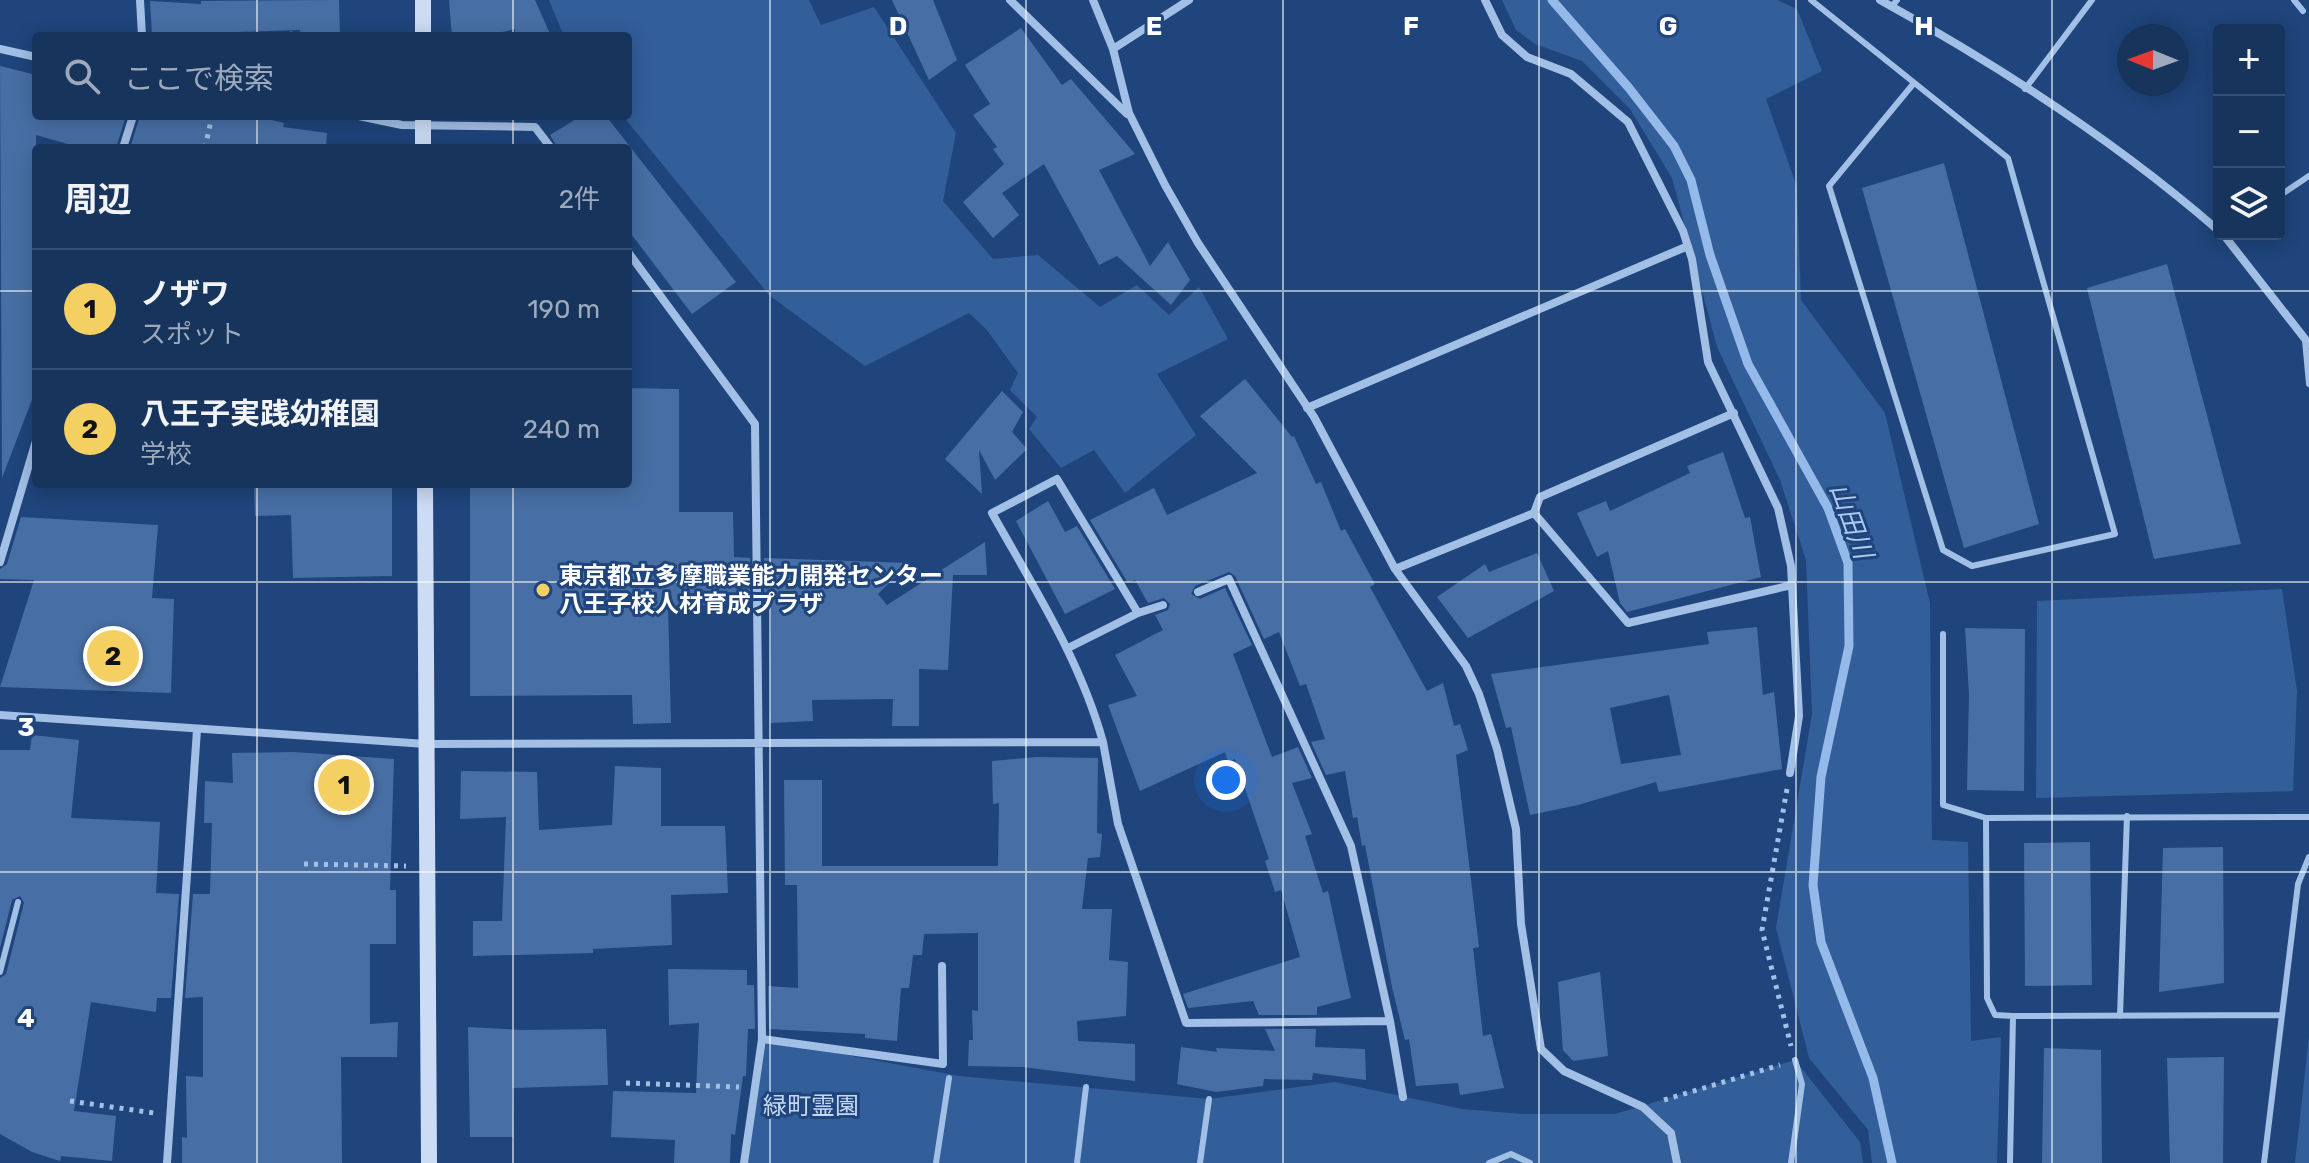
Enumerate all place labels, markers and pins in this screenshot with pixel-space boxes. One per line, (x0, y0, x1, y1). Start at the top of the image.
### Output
place label: 東京都立多摩職業能力開発センター 八王子校人材育成プラザ (559, 562, 943, 618)
marker: 東京都立多摩職業能力開発センター 八王子校人材育成プラザ (534, 581, 552, 599)
pin: 2 (87, 626, 139, 686)
pin: 1 (318, 755, 370, 815)

